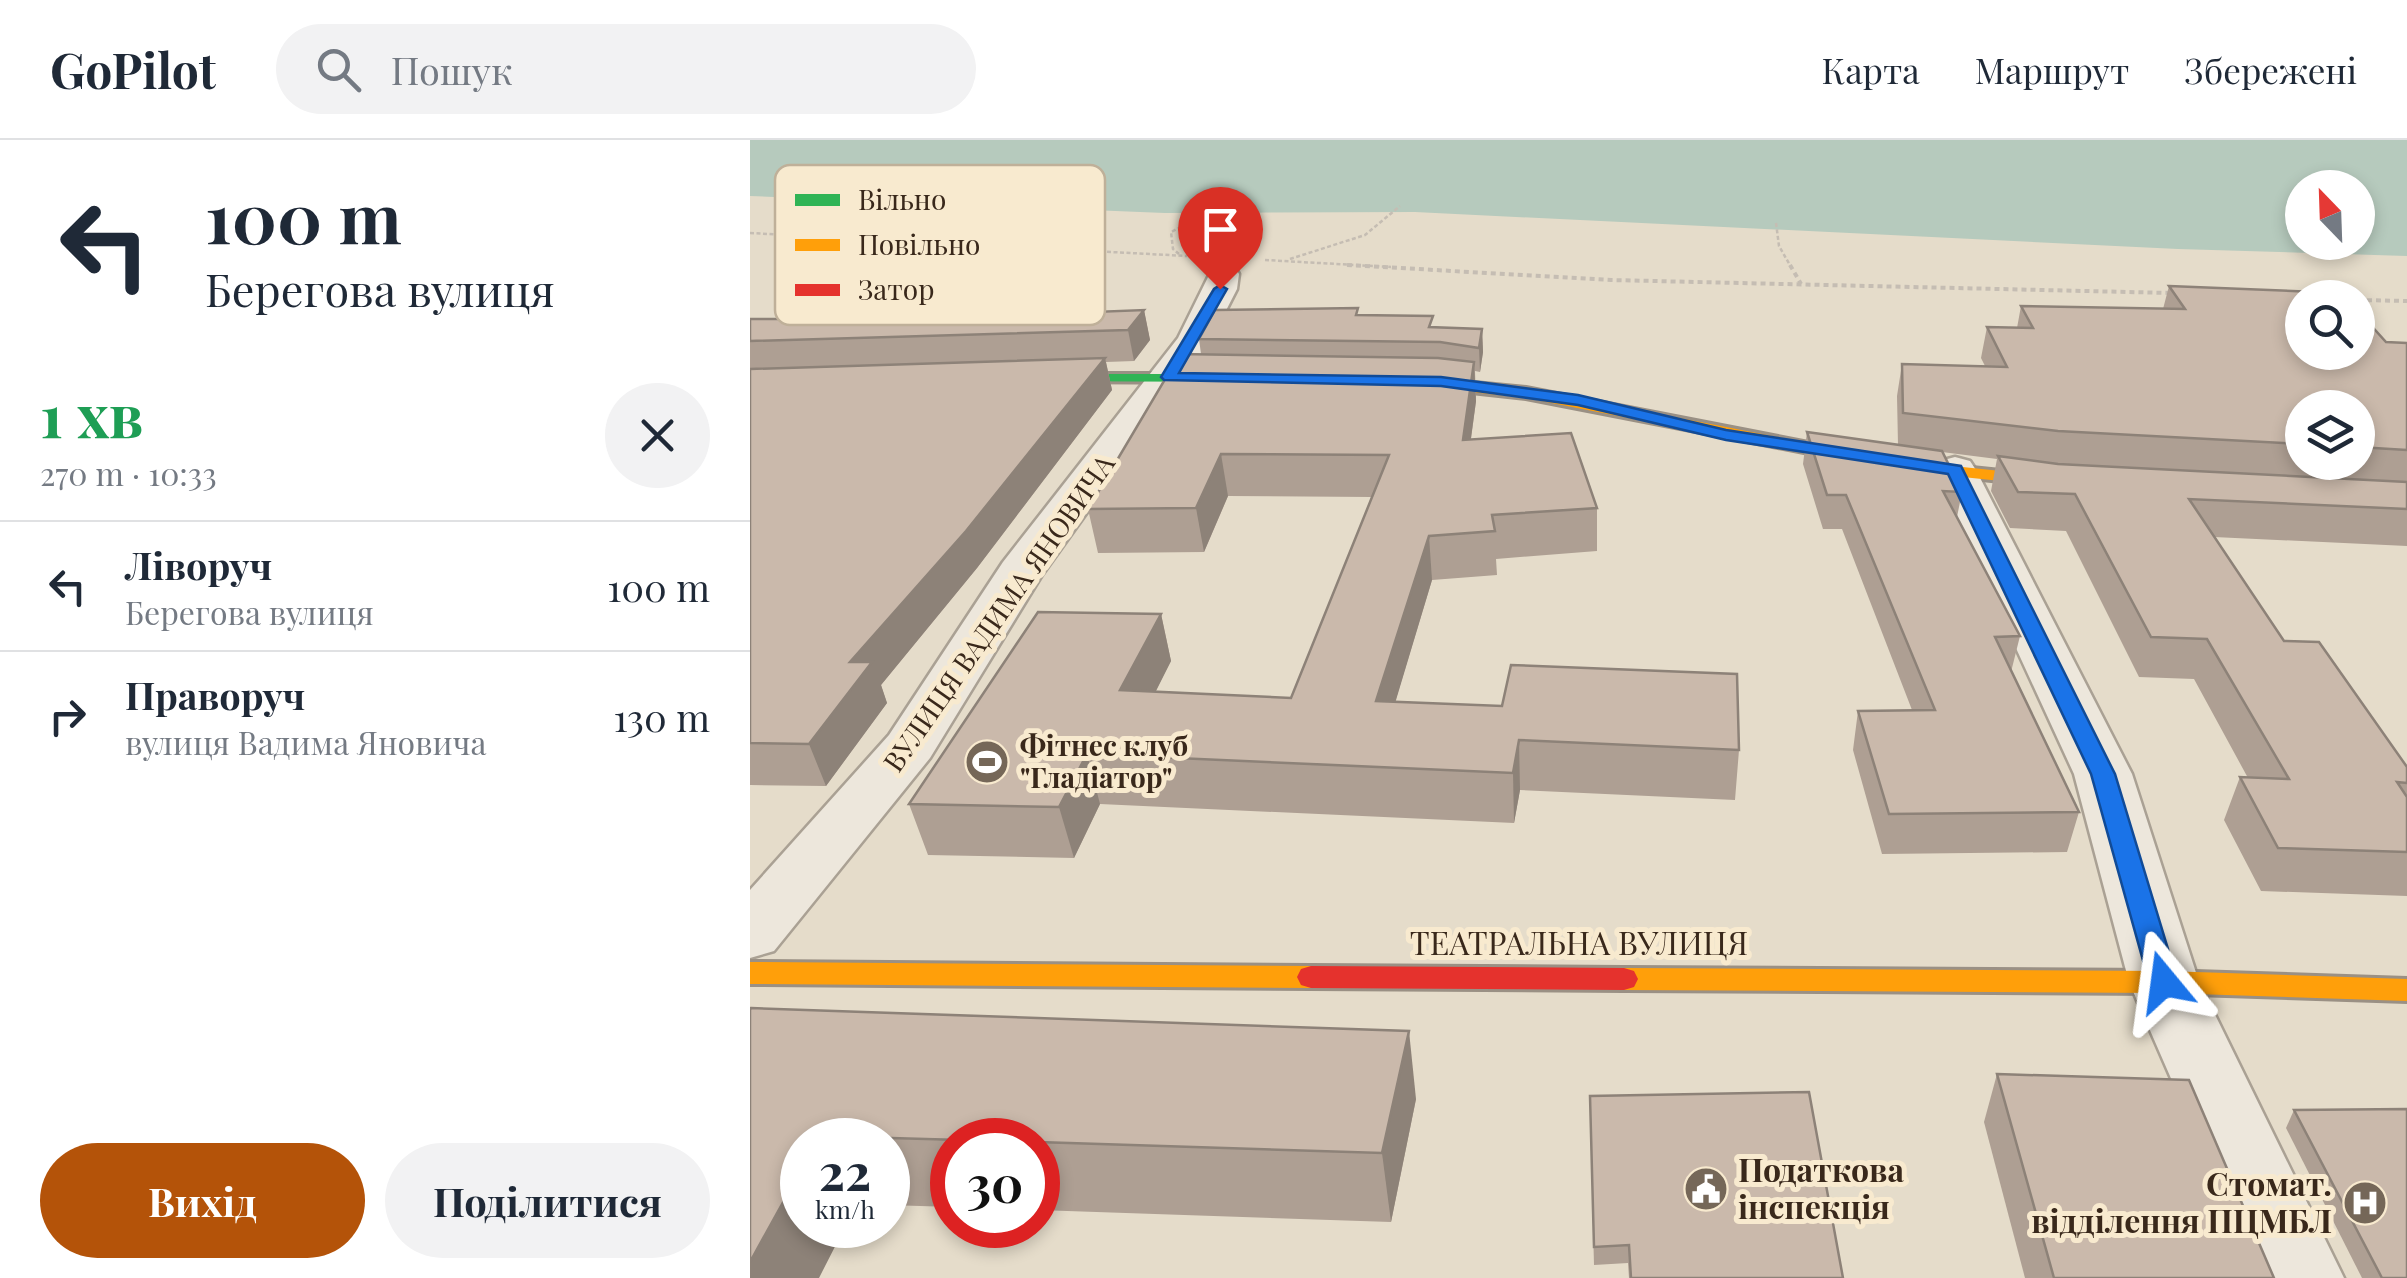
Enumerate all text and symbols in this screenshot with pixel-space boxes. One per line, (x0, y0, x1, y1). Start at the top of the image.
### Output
search box (276, 24, 976, 114)
text: GoPilot (50, 37, 216, 101)
icon: search (311, 42, 366, 97)
text: Пошук (391, 44, 513, 95)
text: Карта (1821, 46, 1920, 93)
text: Маршрут (1975, 46, 2129, 93)
text: Збережені (2184, 46, 2357, 93)
legend (775, 165, 1105, 325)
text: 100 m (205, 168, 402, 262)
north arrow (2285, 170, 2375, 260)
map controls (2285, 170, 2375, 480)
icon: left (40, 180, 170, 310)
text: Вільно (858, 180, 946, 217)
pin (1178, 187, 1263, 290)
icon: arrive (1193, 202, 1248, 257)
text: Повільно (858, 225, 980, 262)
text: Берегова вулиця (205, 258, 555, 318)
text: Затор (858, 270, 934, 307)
button: search (2285, 280, 2375, 370)
text: 1 хв (40, 373, 144, 453)
button: close (605, 383, 710, 488)
button: layers (2285, 390, 2375, 480)
street label: ВУЛИЦЯ ВАДИМА ЯНОВИЧА (874, 446, 1122, 778)
text: 270 m · 10:33 (40, 451, 217, 494)
text: Ліворуч (125, 539, 272, 590)
icon: left (40, 559, 95, 614)
text: 100 m (607, 561, 710, 612)
text: Берегова вулиця (125, 590, 374, 633)
text: Праворуч (125, 669, 305, 720)
icon: right (40, 689, 95, 744)
text: 130 m (613, 691, 710, 742)
text: вулиця Вадима Яновича (125, 720, 487, 763)
place label: Фітнес клуб "Гладіатор" (1020, 726, 1188, 795)
sports icon: Фітнес клуб "Гладіатор" (964, 739, 1010, 785)
street label: ТЕАТРАЛЬНА ВУЛИЦЯ (1410, 920, 1748, 963)
position arrow (2112, 930, 2216, 1034)
speed limit sign: 30 (930, 1118, 1060, 1248)
text: 22 (819, 1137, 871, 1204)
button: Вихід (40, 1143, 365, 1258)
button: Поділитися (385, 1143, 710, 1258)
place label: Податкова інспекція (1738, 1147, 1904, 1227)
place label: Стомат. відділення ПЦМБЛ (2031, 1161, 2332, 1241)
public building icon: Податкова інспекція (1683, 1166, 1729, 1212)
hospital icon: Стомат. відділення ПЦМБЛ (2342, 1180, 2388, 1226)
text: km/h (815, 1192, 875, 1225)

